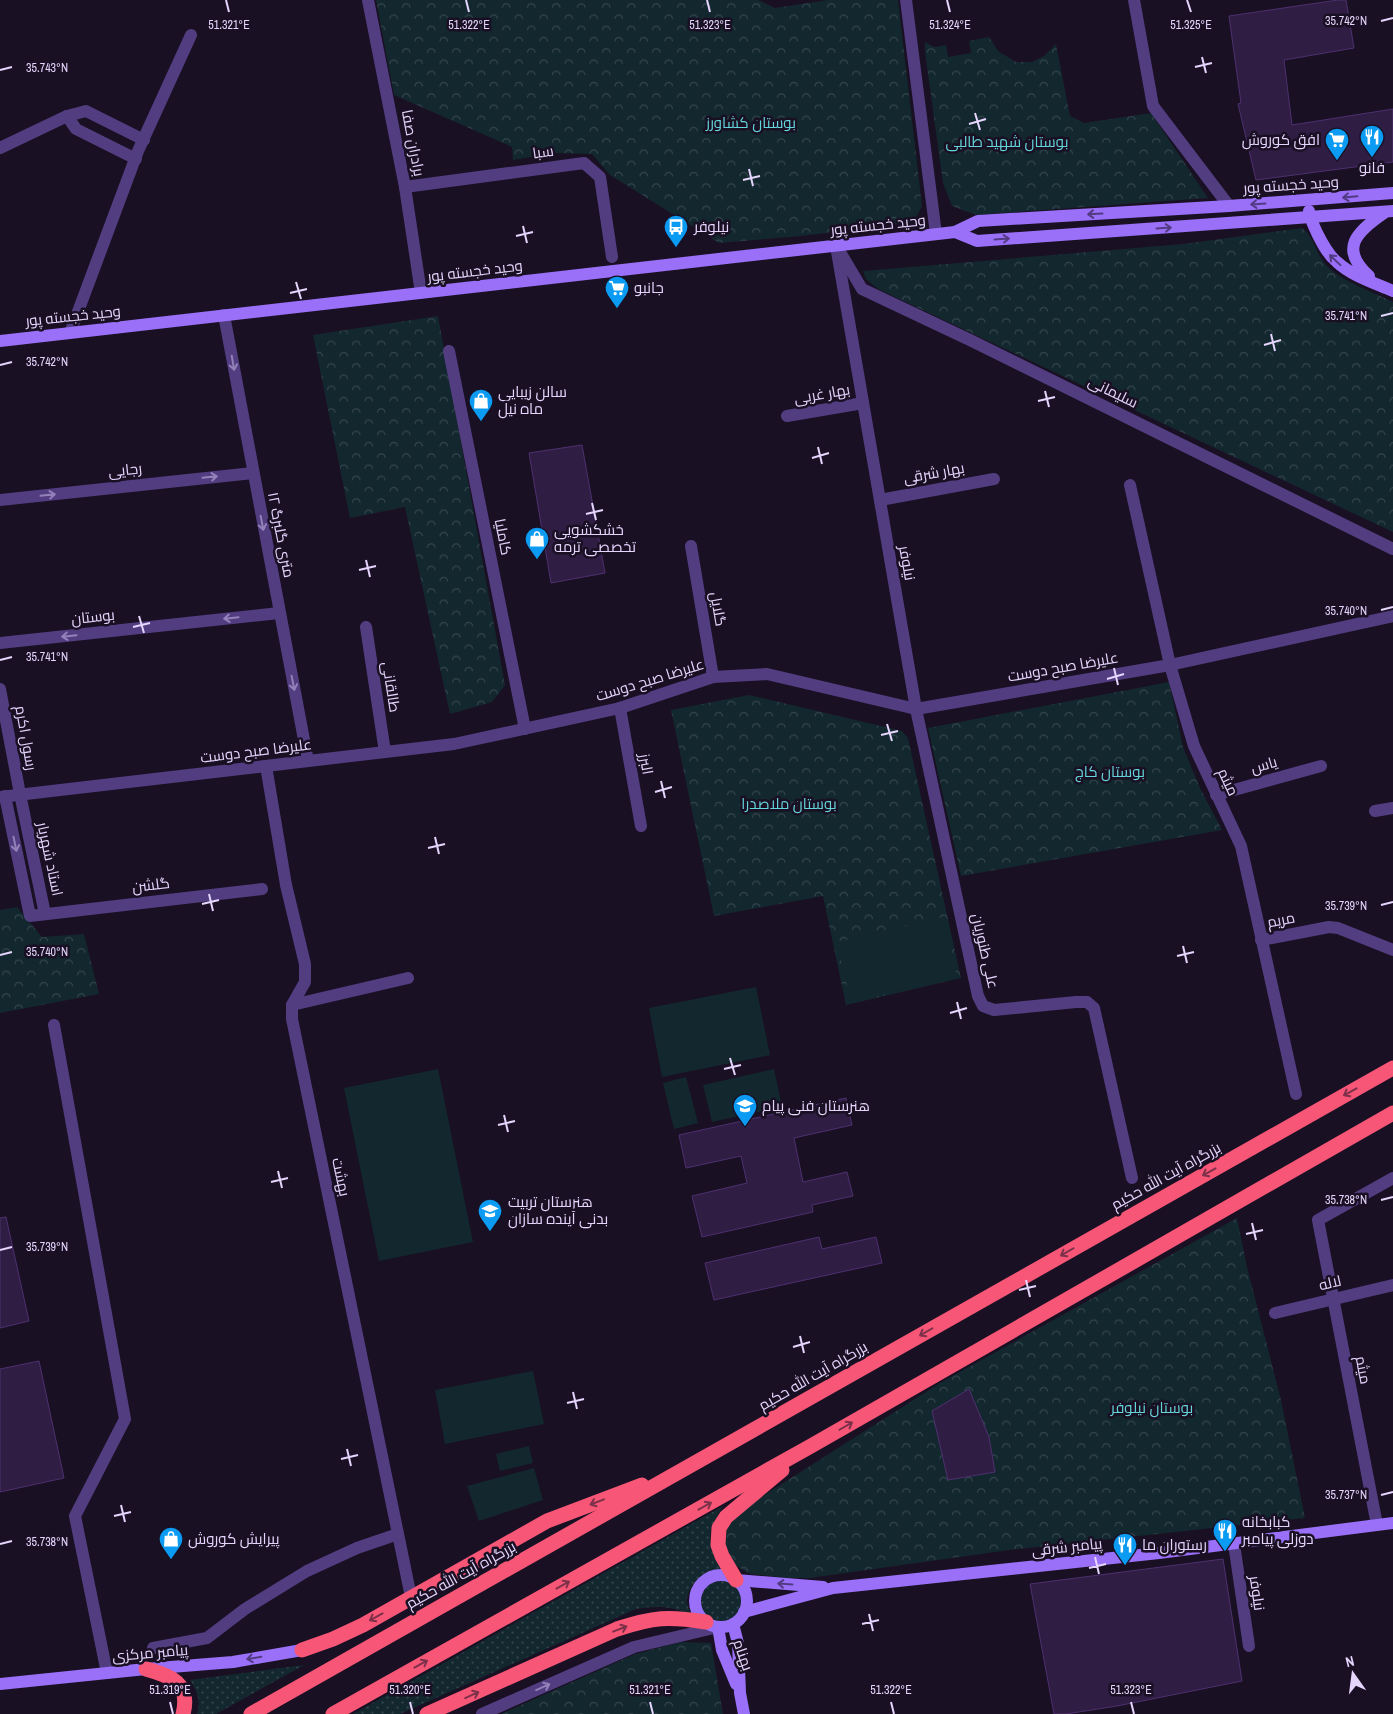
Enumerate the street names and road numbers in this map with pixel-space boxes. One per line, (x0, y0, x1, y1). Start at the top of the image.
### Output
street label: برادران صفا (397, 108, 430, 178)
street label: سبا (531, 140, 555, 163)
street label: وحید خجسته پور (1241, 171, 1339, 198)
street label: وحید خجسته پور (828, 209, 927, 240)
street label: وحید خجسته پور (425, 254, 524, 287)
street label: وحید خجسته پور (23, 300, 122, 331)
street label: سلیمانی (1085, 370, 1142, 413)
street label: بهار غربی (792, 378, 851, 409)
street label: رجایی (107, 457, 143, 482)
street label: بهار شرقی (902, 457, 966, 488)
street label: ۱۲ متری گلبرگ (263, 490, 300, 580)
street label: کاملیا (490, 517, 517, 557)
street label: نیلوفر (894, 543, 921, 582)
street label: گلایل (705, 590, 732, 628)
street label: بوستان (70, 604, 116, 629)
street label: علیرضا صبح دوست (1006, 646, 1120, 688)
street label: علیرضا صبح دوست (593, 653, 707, 707)
street label: طالقانی (377, 660, 406, 714)
street label: رسول اکرم (10, 704, 43, 772)
street label: علیرضا صبح دوست (199, 733, 313, 769)
street label: البرز (634, 751, 659, 776)
street label: یاس (1248, 751, 1280, 778)
street label: میثم (1213, 765, 1244, 799)
street label: استاد شهریار (32, 819, 69, 898)
street label: گلشن (131, 872, 171, 897)
street label: مریم (1265, 907, 1297, 932)
street label: علی طنوریان (967, 911, 1004, 991)
street label: بزرگراه آیت الله حکیم (1107, 1137, 1225, 1215)
street label: بهشت (327, 1156, 356, 1198)
street label: لاله (1317, 1270, 1343, 1295)
street label: بزرگراه آیت الله حکیم (754, 1336, 871, 1415)
street label: میثم (1350, 1354, 1377, 1386)
street label: پیامبر شرقی (1031, 1532, 1103, 1561)
street label: بزرگراه آیت الله حکیم (402, 1536, 520, 1614)
street label: نیلوفر (1245, 1573, 1270, 1612)
street label: بهنام (728, 1636, 759, 1673)
street label: پیامبر مرکزی (111, 1639, 189, 1666)

